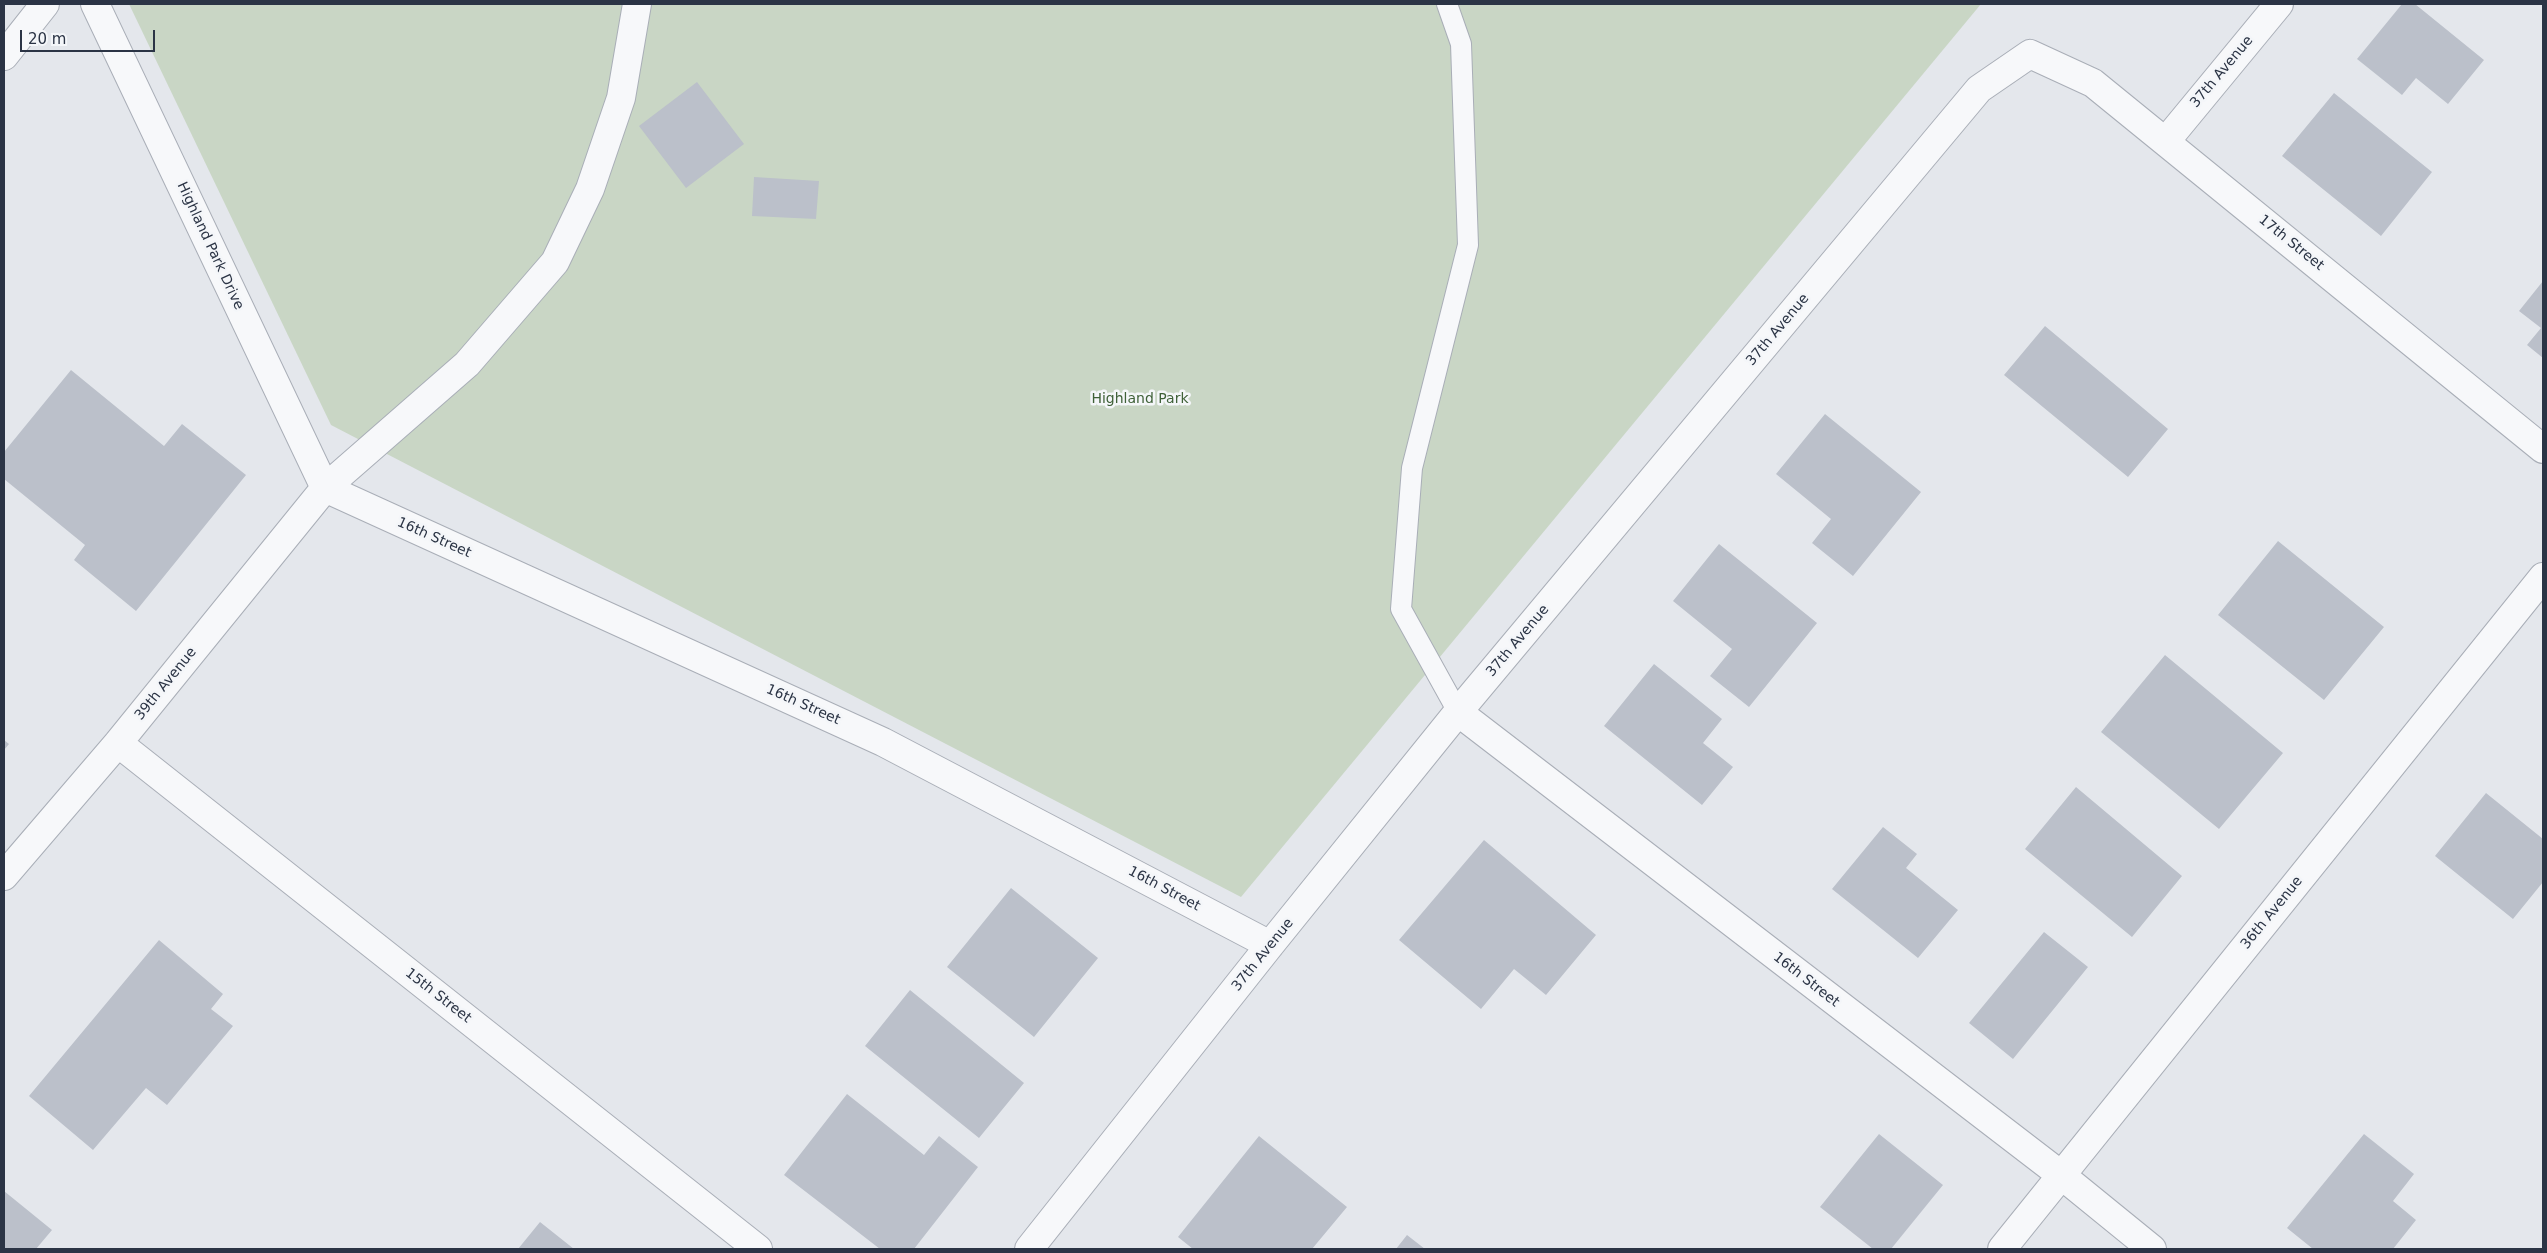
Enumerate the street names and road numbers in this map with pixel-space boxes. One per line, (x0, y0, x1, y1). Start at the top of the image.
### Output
street label: 37th Avenue (2187, 33, 2257, 111)
street label: Highland Park Drive (173, 180, 247, 312)
street label: 17th Street (2255, 212, 2327, 274)
street label: 37th Avenue (1743, 291, 1813, 369)
street label: 16th Street (394, 514, 474, 562)
street label: 37th Avenue (1483, 602, 1553, 680)
street label: 39th Avenue (132, 644, 200, 724)
street label: 16th Street (763, 681, 843, 729)
street label: 16th Street (1125, 863, 1203, 915)
street label: 36th Avenue (2238, 873, 2306, 953)
street label: 37th Avenue (1229, 915, 1297, 995)
street label: 16th Street (1770, 949, 1842, 1011)
street label: 15th Street (402, 965, 474, 1027)

